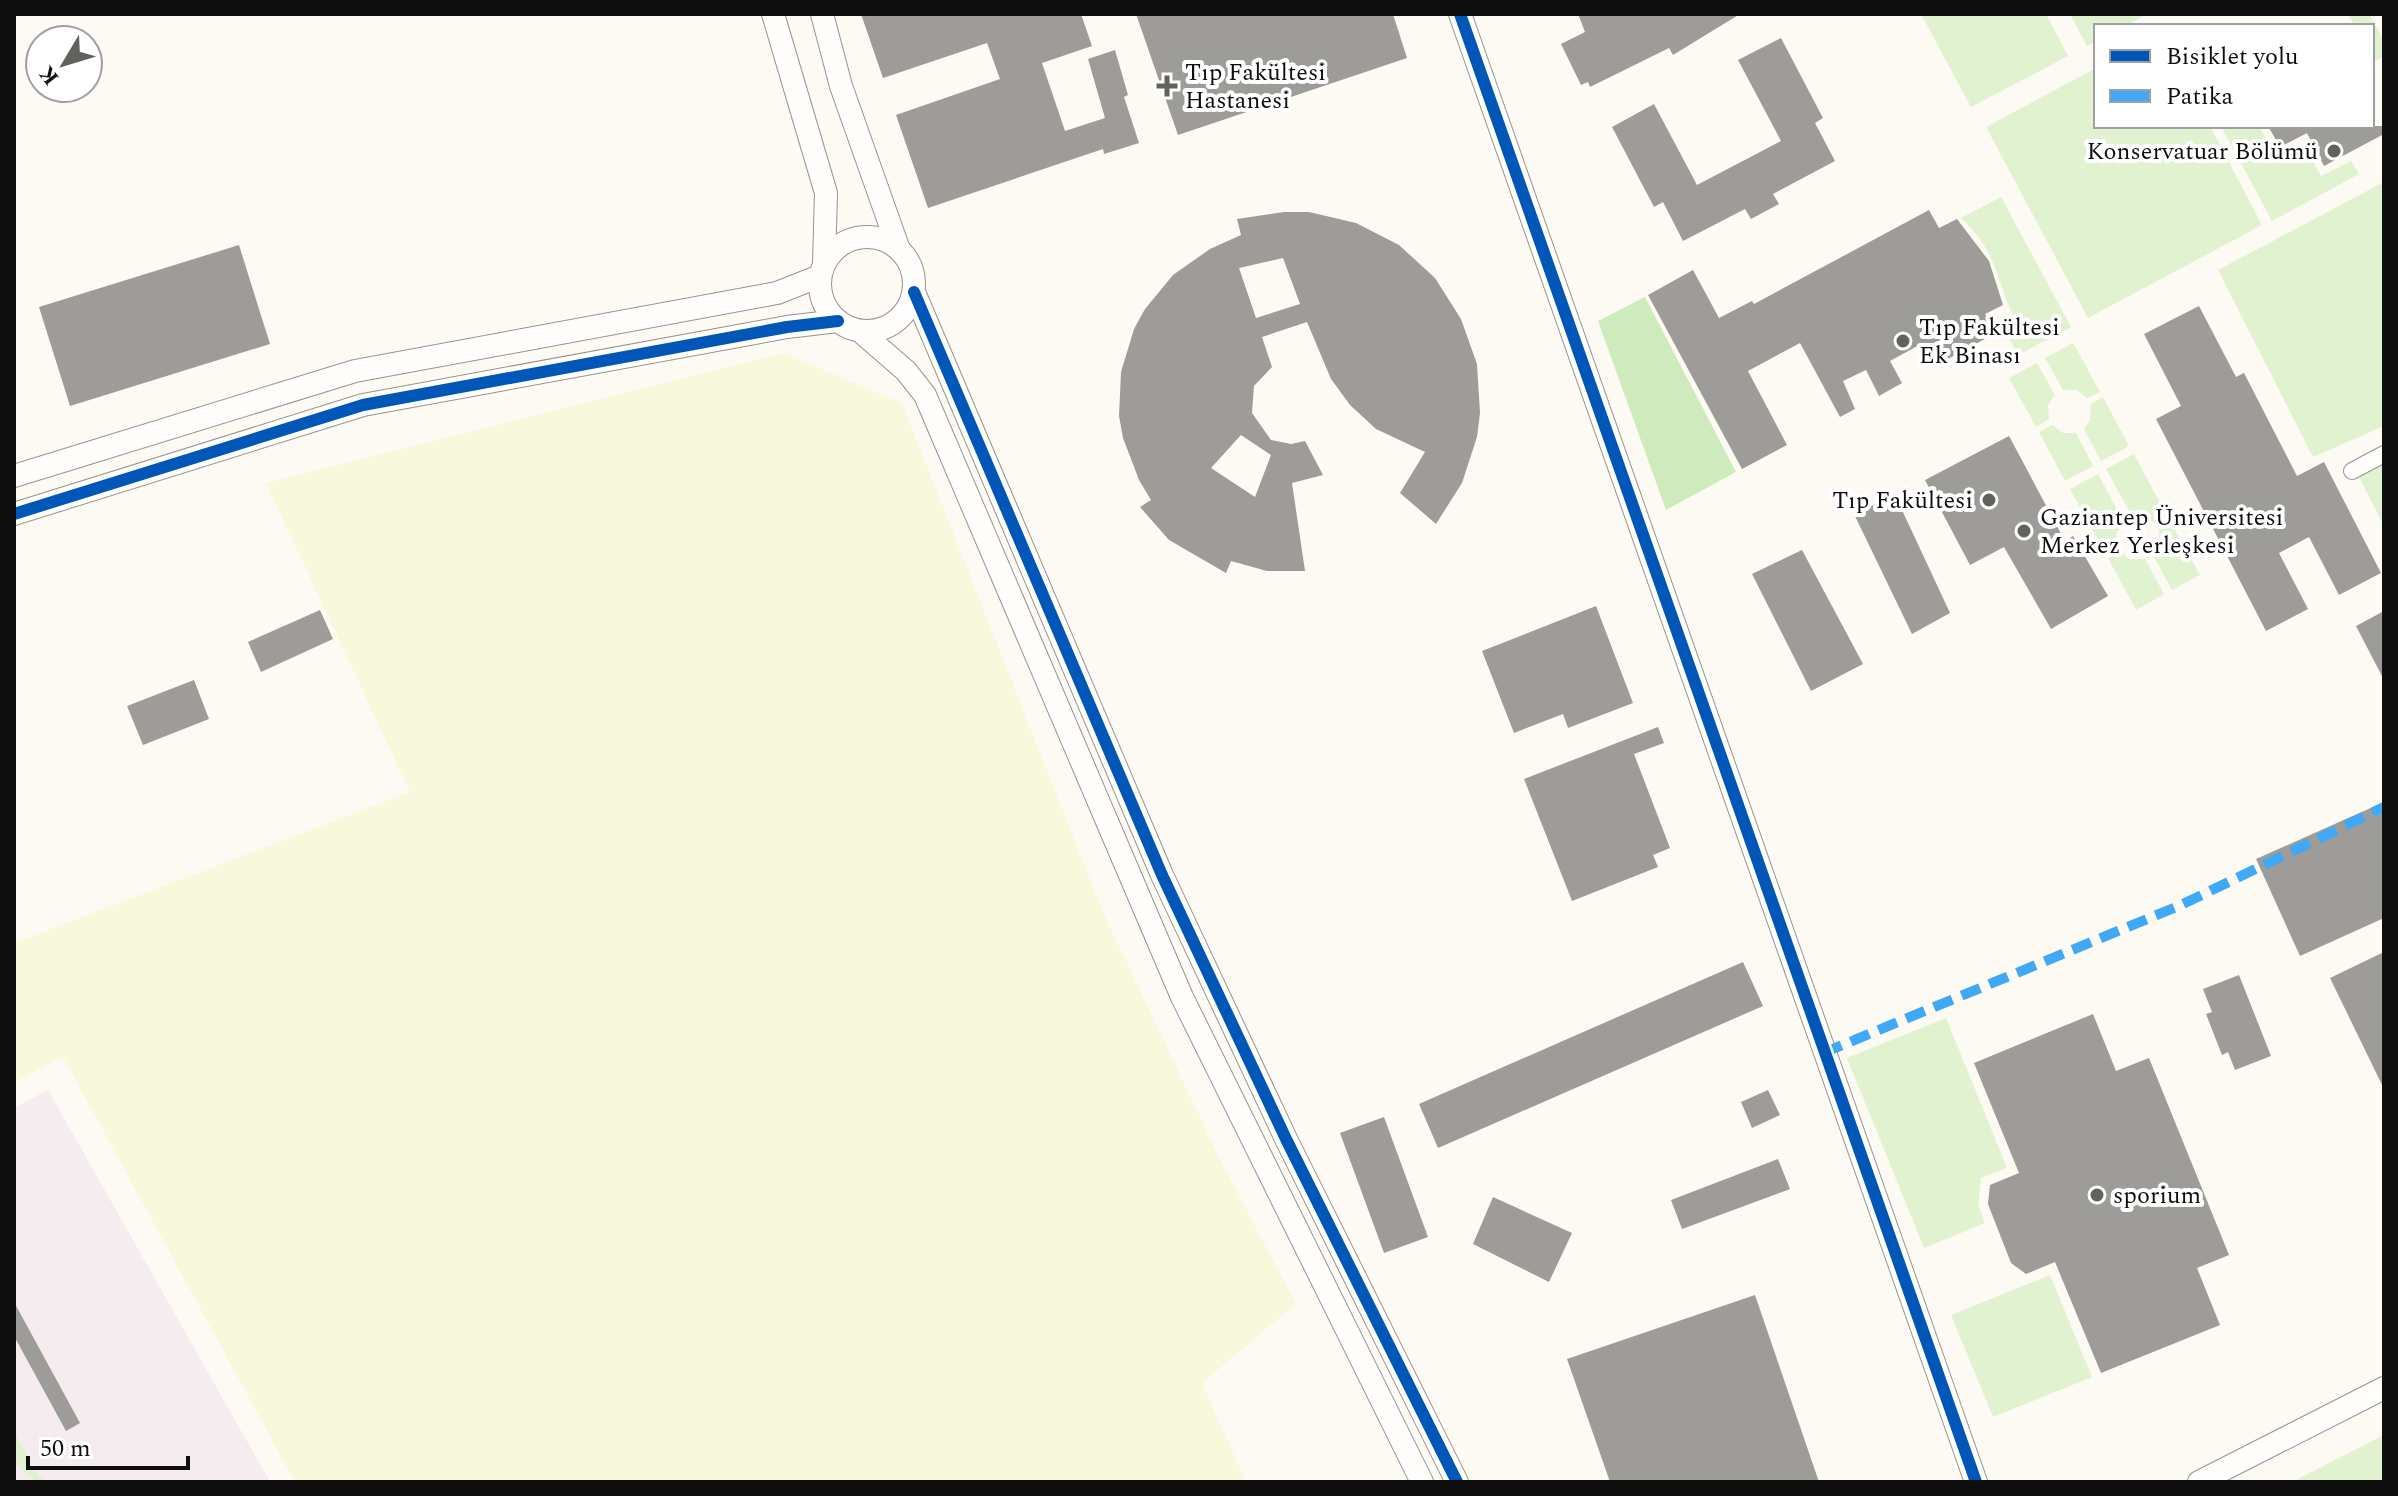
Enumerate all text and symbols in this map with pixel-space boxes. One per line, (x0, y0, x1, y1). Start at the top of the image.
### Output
north arrow (24, 24, 104, 104)
legend (2094, 24, 2374, 128)
text: Bisiklet yolu (2166, 39, 2299, 75)
place label: Tıp Fakültesi Hastanesi (1185, 55, 1326, 119)
text: K (31, 59, 68, 92)
marker: Tıp Fakültesi Hastanesi (1156, 75, 1178, 97)
text: Patika (2166, 79, 2234, 115)
place label: Konservatuar Bölümü (2087, 134, 2318, 170)
marker: Konservatuar Bölümü (2325, 142, 2343, 160)
place label: Tıp Fakültesi Ek Binası (1919, 310, 2060, 374)
marker: Tıp Fakültesi Ek Binası (1894, 332, 1912, 350)
place label: Tıp Fakültesi (1832, 483, 1973, 519)
marker: Tıp Fakültesi (1980, 491, 1998, 509)
place label: Gaziantep Üniversitesi Merkez Yerleşkesi (2040, 500, 2283, 564)
marker: Gaziantep Üniversitesi Merkez Yerleşkesi (2015, 522, 2033, 540)
place label: sporium (2113, 1178, 2201, 1214)
marker: sporium (2088, 1186, 2106, 1204)
scale bar (28, 1420, 188, 1470)
text: 50 m (40, 1431, 91, 1467)

